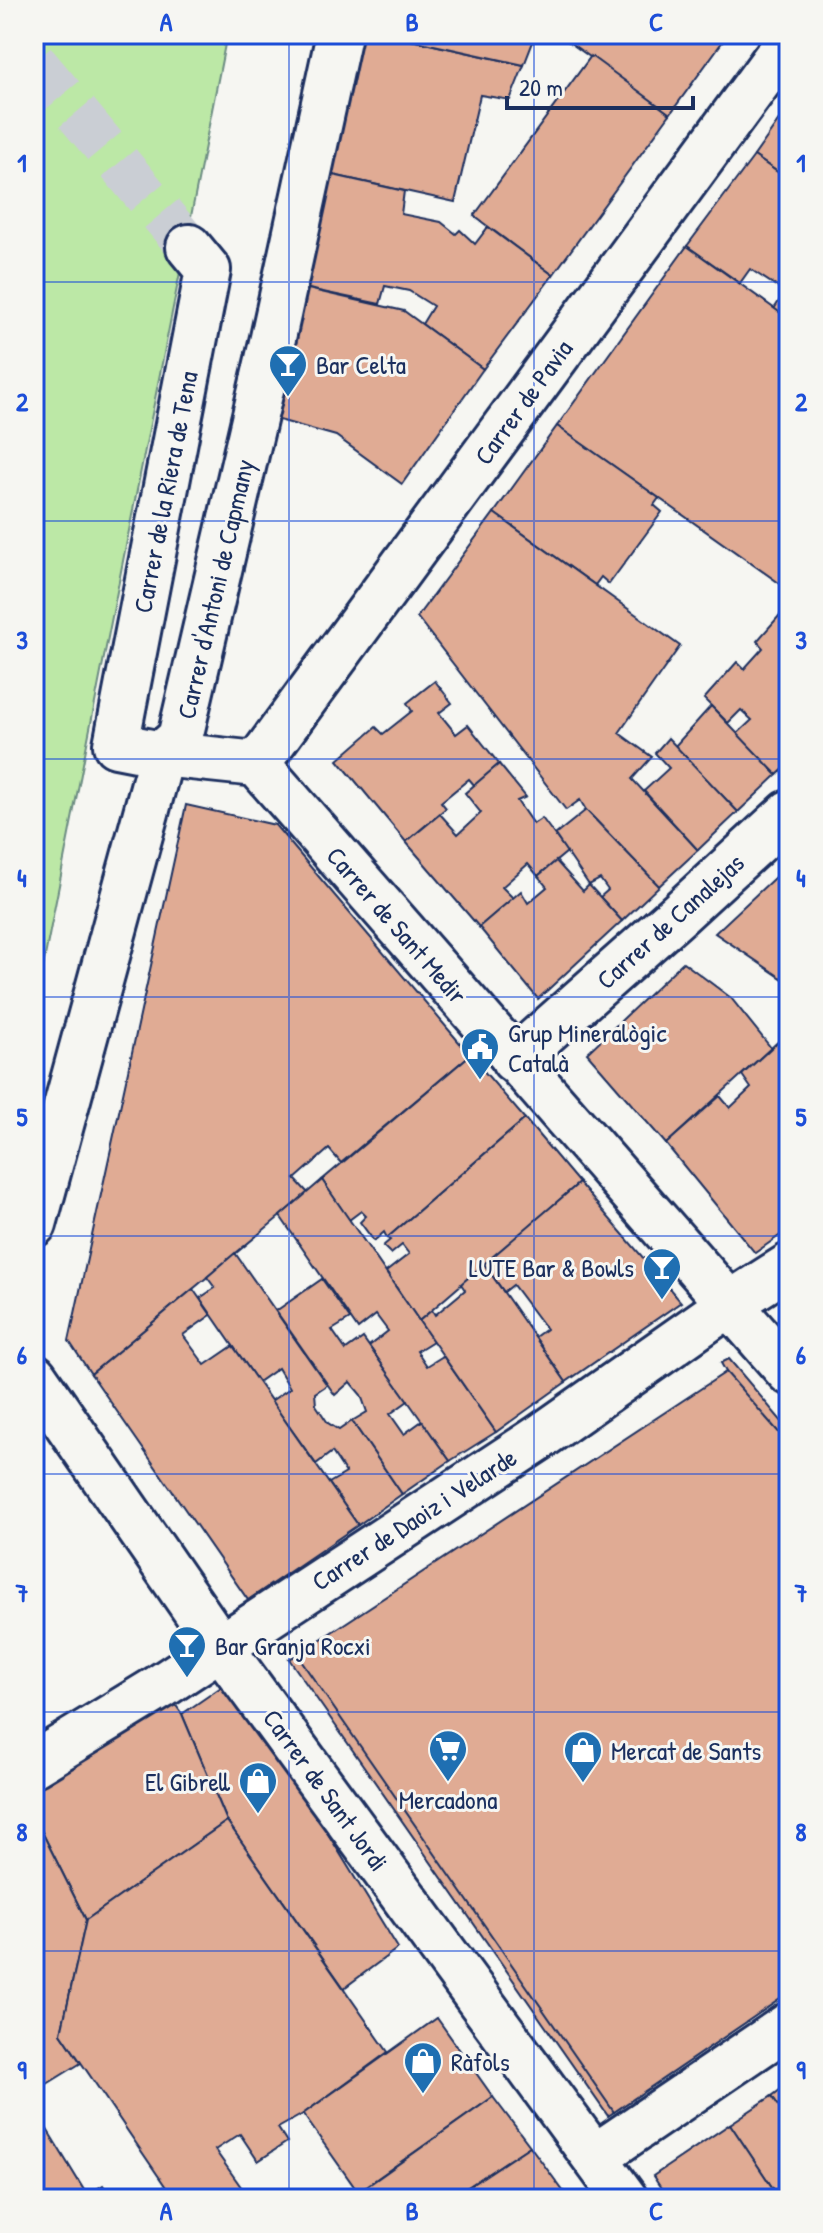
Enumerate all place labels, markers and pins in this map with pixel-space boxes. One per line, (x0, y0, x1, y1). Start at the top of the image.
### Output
bar icon: Bar Celta (267, 343, 309, 398)
place label: Bar Celta (316, 347, 406, 382)
place label: Grup Mineralògic Català (508, 1015, 666, 1080)
public building icon: Grup Mineralògic Català (459, 1026, 501, 1081)
bar icon: LUTE Bar & Bowls (641, 1246, 683, 1301)
place label: LUTE Bar & Bowls (469, 1250, 634, 1285)
bar icon: Bar Granja Rocxi (166, 1624, 208, 1679)
place label: Bar Granja Rocxi (215, 1628, 371, 1663)
supermarket icon: Mercadona (427, 1728, 469, 1783)
shop icon: Mercat de Sants (562, 1729, 604, 1784)
place label: Mercat de Sants (611, 1733, 761, 1768)
shop icon: El Gibrell (237, 1760, 279, 1815)
place label: El Gibrell (145, 1764, 231, 1799)
place label: Mercadona (399, 1782, 497, 1817)
shop icon: Ràfols (402, 2040, 444, 2095)
place label: Ràfols (451, 2044, 510, 2079)

